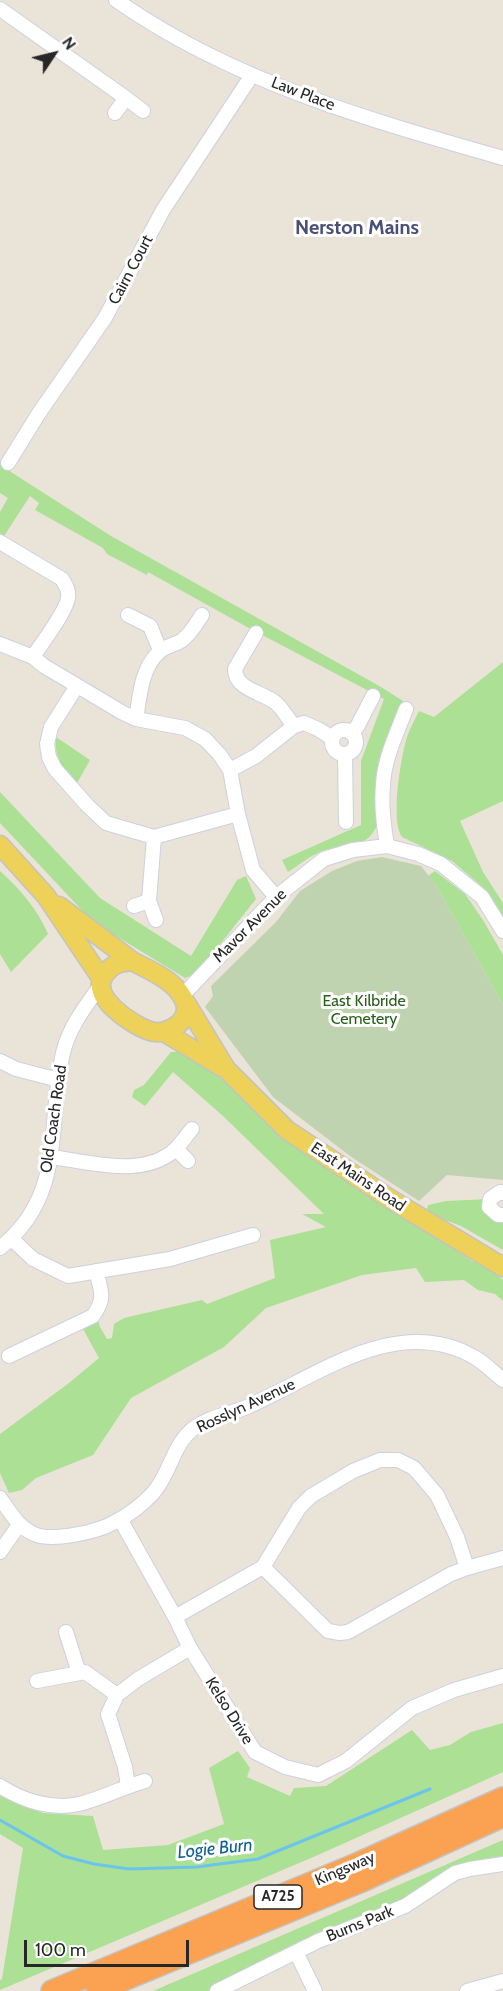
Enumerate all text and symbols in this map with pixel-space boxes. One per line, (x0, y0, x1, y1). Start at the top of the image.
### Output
north arrow (24, 24, 84, 84)
text: N (58, 33, 80, 53)
street label: Law Place (268, 73, 338, 115)
district label: Nerston Mains (295, 216, 419, 240)
street label: Cairn Court (105, 232, 157, 308)
street label: Mavor Avenue (209, 885, 291, 967)
park label: East Kilbride Cemetery (322, 991, 406, 1029)
street label: Old Coach Road (37, 1064, 71, 1174)
street label: East Mains Road (307, 1138, 409, 1216)
street label: Rosslyn Avenue (194, 1375, 298, 1437)
street label: Kelso Drive (201, 1674, 257, 1748)
water label: Logie Burn (176, 1834, 254, 1864)
street label: Kingsway (312, 1848, 378, 1890)
road number: A725 (254, 1885, 302, 1909)
street label: Burns Park (324, 1902, 396, 1946)
scale bar (27, 1928, 192, 1966)
text: 100 m (35, 1939, 86, 1961)

